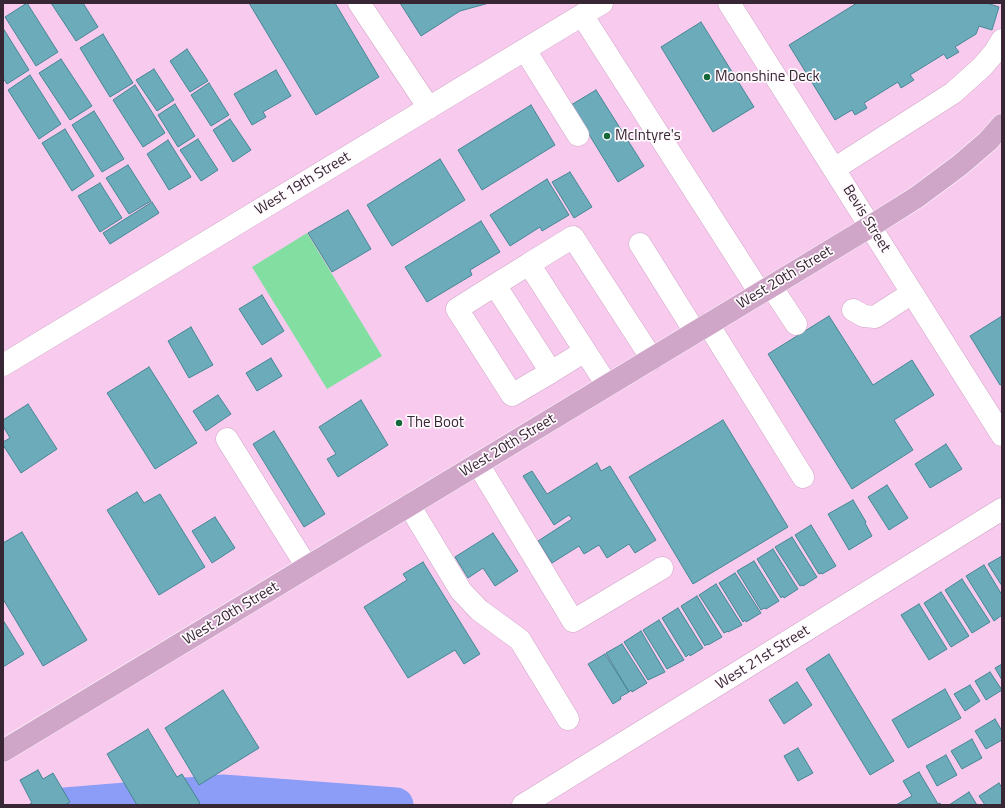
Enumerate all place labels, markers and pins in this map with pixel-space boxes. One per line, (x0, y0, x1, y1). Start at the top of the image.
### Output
place label: Moonshine Deck (715, 68, 820, 86)
marker: Moonshine Deck (702, 72, 712, 82)
place label: McIntyre's (615, 127, 681, 145)
marker: McIntyre's (602, 131, 612, 141)
place label: The Boot (407, 414, 464, 432)
marker: The Boot (394, 418, 404, 428)

